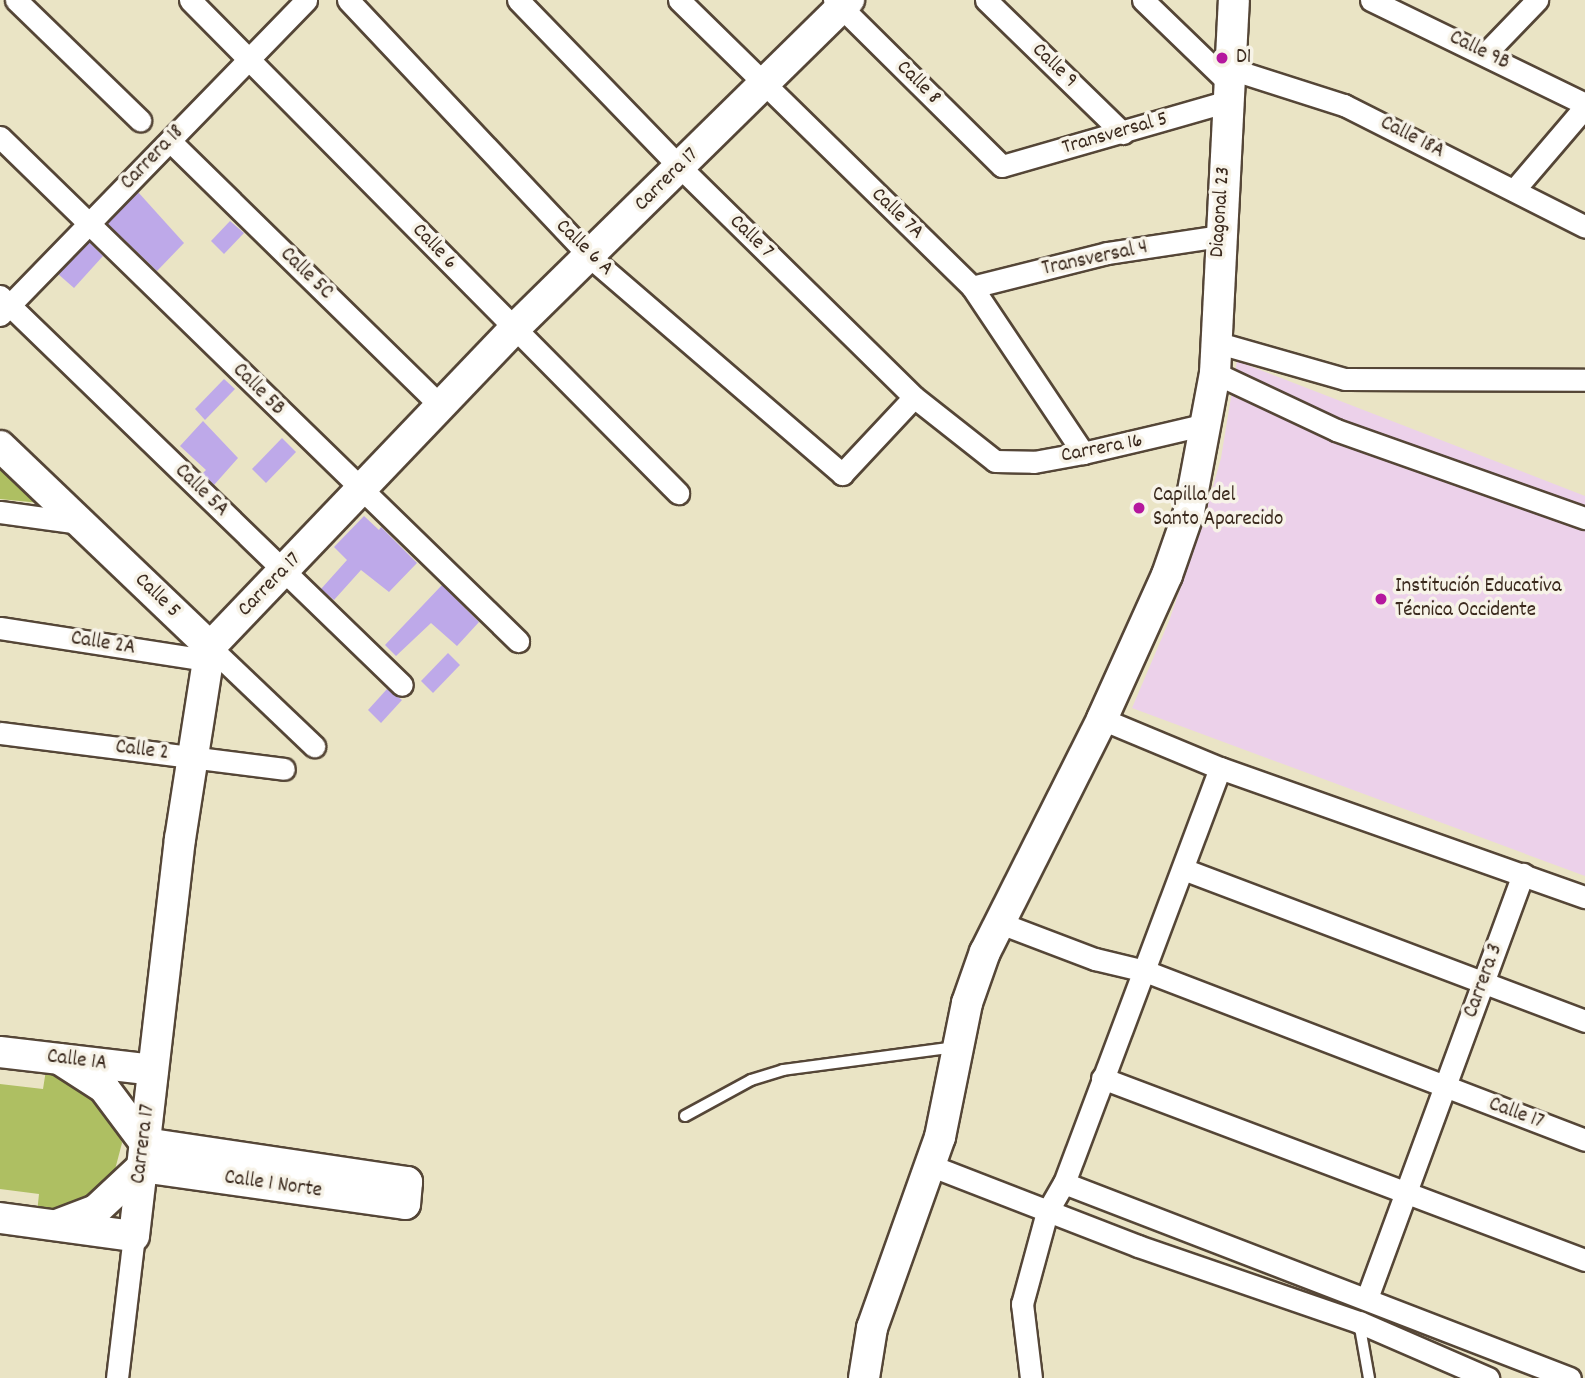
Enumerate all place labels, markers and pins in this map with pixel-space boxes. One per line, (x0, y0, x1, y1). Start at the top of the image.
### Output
place label: D1 (1236, 45, 1251, 71)
marker: D1 (1214, 50, 1230, 66)
place label: Capilla del Santo Aparecido (1153, 483, 1283, 533)
marker: Capilla del Santo Aparecido (1131, 500, 1147, 516)
place label: Institución Educativa Técnica Occidente (1395, 574, 1562, 624)
marker: Institución Educativa Técnica Occidente (1373, 591, 1389, 607)

